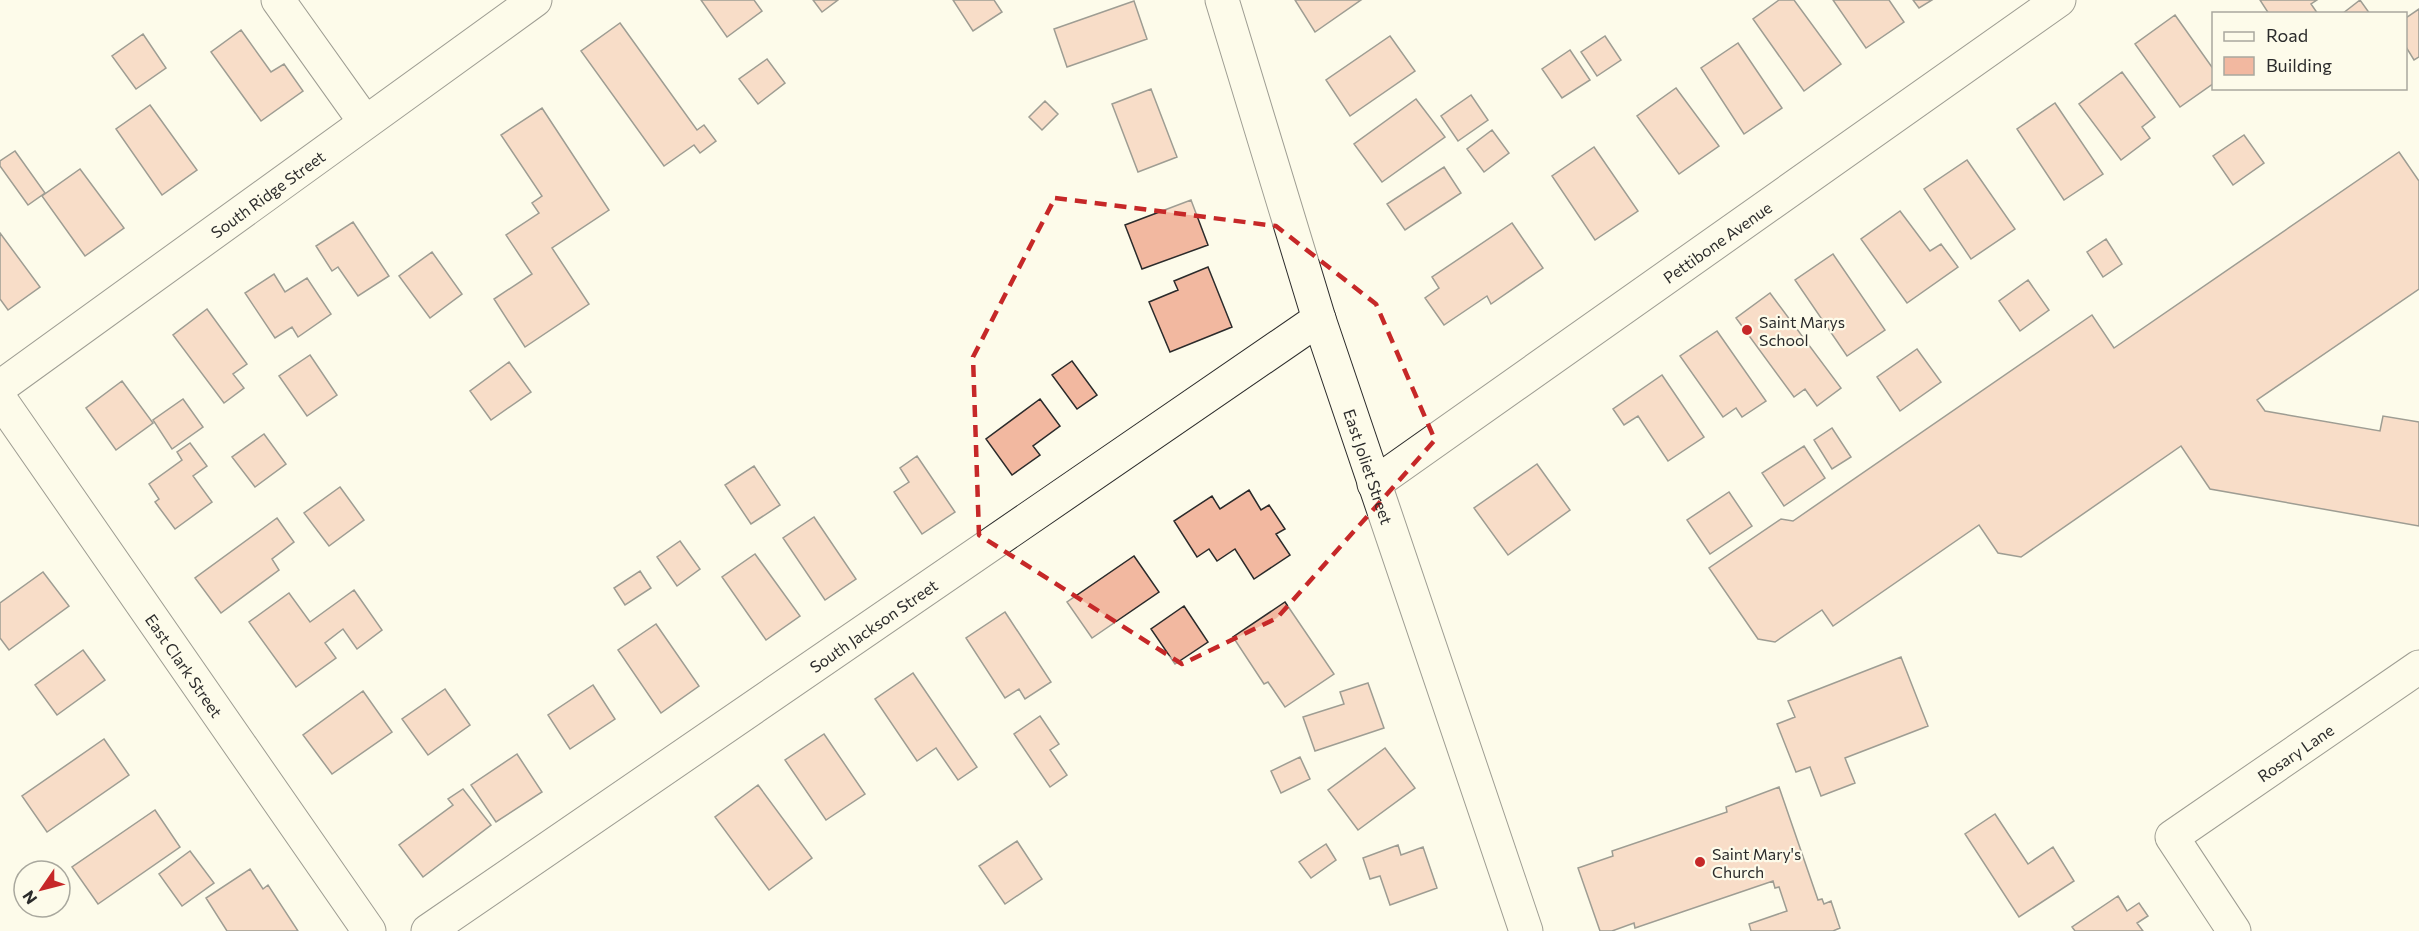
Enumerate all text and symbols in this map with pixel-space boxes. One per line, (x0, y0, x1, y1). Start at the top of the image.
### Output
legend (2212, 12, 2407, 90)
text: Road (2266, 24, 2308, 46)
text: Building (2266, 54, 2332, 76)
street label: South Ridge Street (207, 146, 328, 241)
street label: Pettibone Avenue (1659, 197, 1775, 286)
place label: Saint Marys School (1759, 312, 1845, 349)
marker: Saint Marys School (1740, 323, 1754, 337)
street label: East Joliet Street (1341, 406, 1397, 527)
street label: South Jackson Street (806, 575, 941, 676)
street label: East Clark Street (142, 610, 227, 721)
street label: Rosary Lane (2253, 719, 2337, 785)
place label: Saint Mary's Church (1712, 844, 1801, 881)
marker: Saint Mary's Church (1693, 855, 1707, 869)
north arrow (12, 859, 72, 919)
text: N (18, 888, 41, 908)

